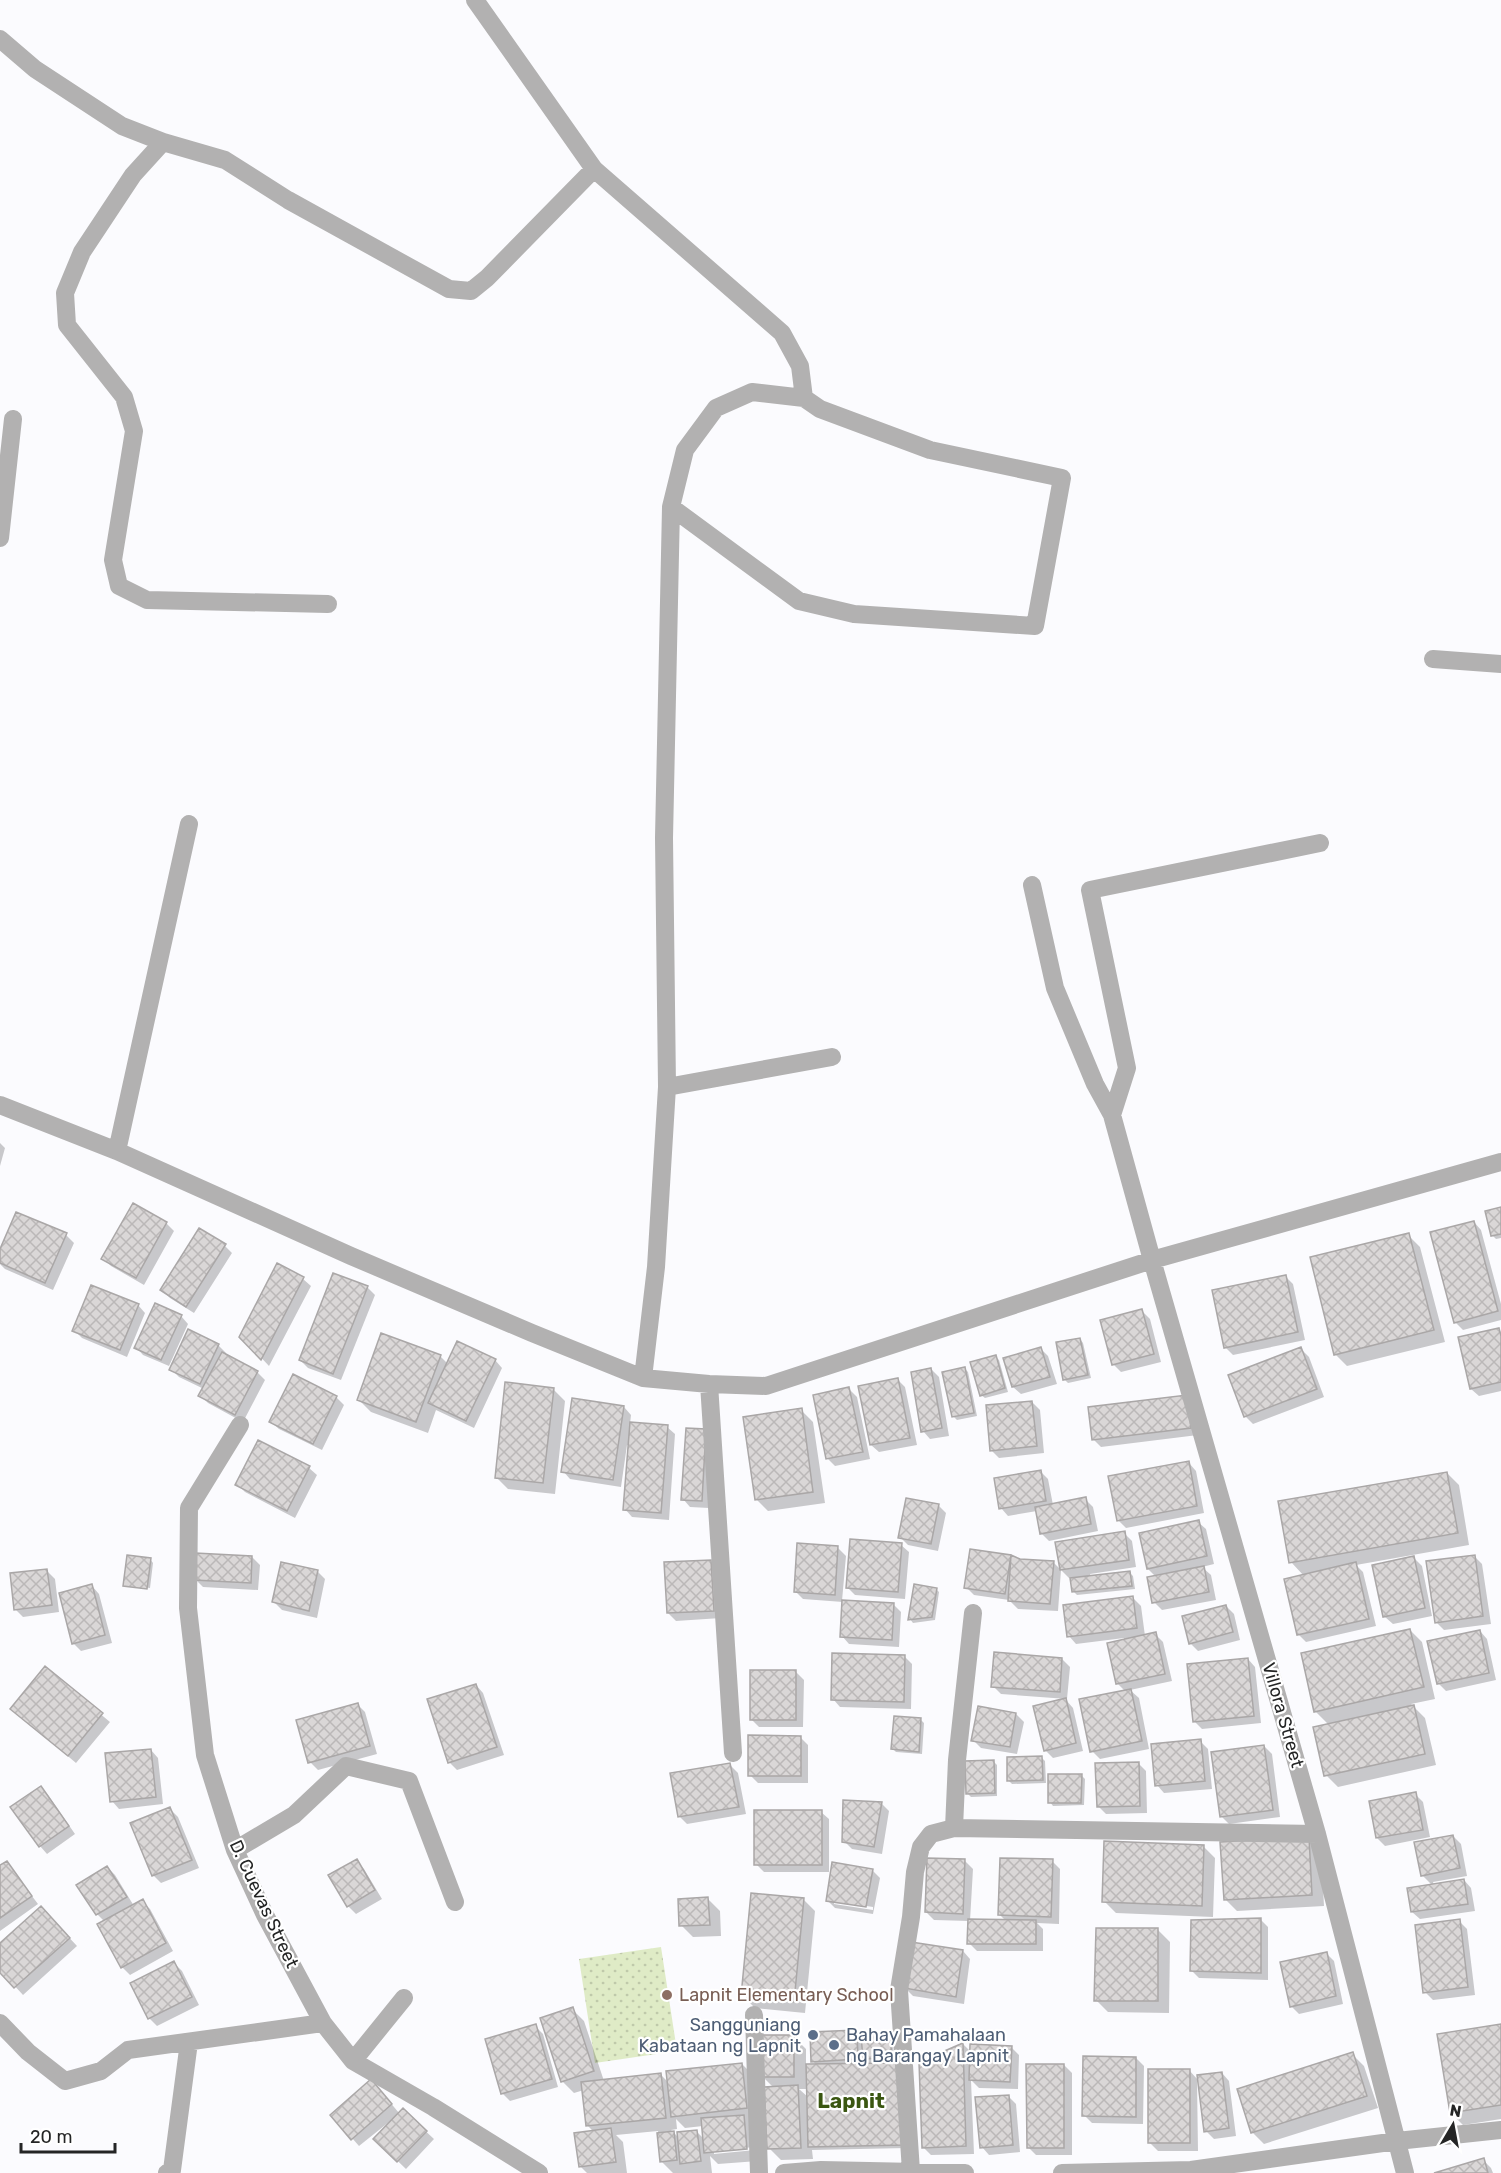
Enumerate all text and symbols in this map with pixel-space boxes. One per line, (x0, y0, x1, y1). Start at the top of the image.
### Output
street label: Villora Street (1258, 1660, 1308, 1770)
street label: D. Cuevas Street (225, 1836, 303, 1972)
place label: Lapnit Elementary School (679, 1984, 894, 2006)
marker: Lapnit Elementary School (660, 1988, 674, 2002)
place label: Sangguniang Kabataan ng Lapnit (638, 2014, 801, 2057)
place label: Bahay Pamahalaan ng Barangay Lapnit (846, 2024, 1009, 2067)
marker: Sangguniang Kabataan ng Lapnit (806, 2028, 820, 2042)
marker: Bahay Pamahalaan ng Barangay Lapnit (827, 2038, 841, 2052)
district label: Lapnit (817, 2088, 885, 2113)
north arrow (1423, 2095, 1483, 2155)
text: N (1448, 2100, 1463, 2121)
scale bar (21, 2116, 116, 2154)
text: 20 m (30, 2126, 72, 2148)

